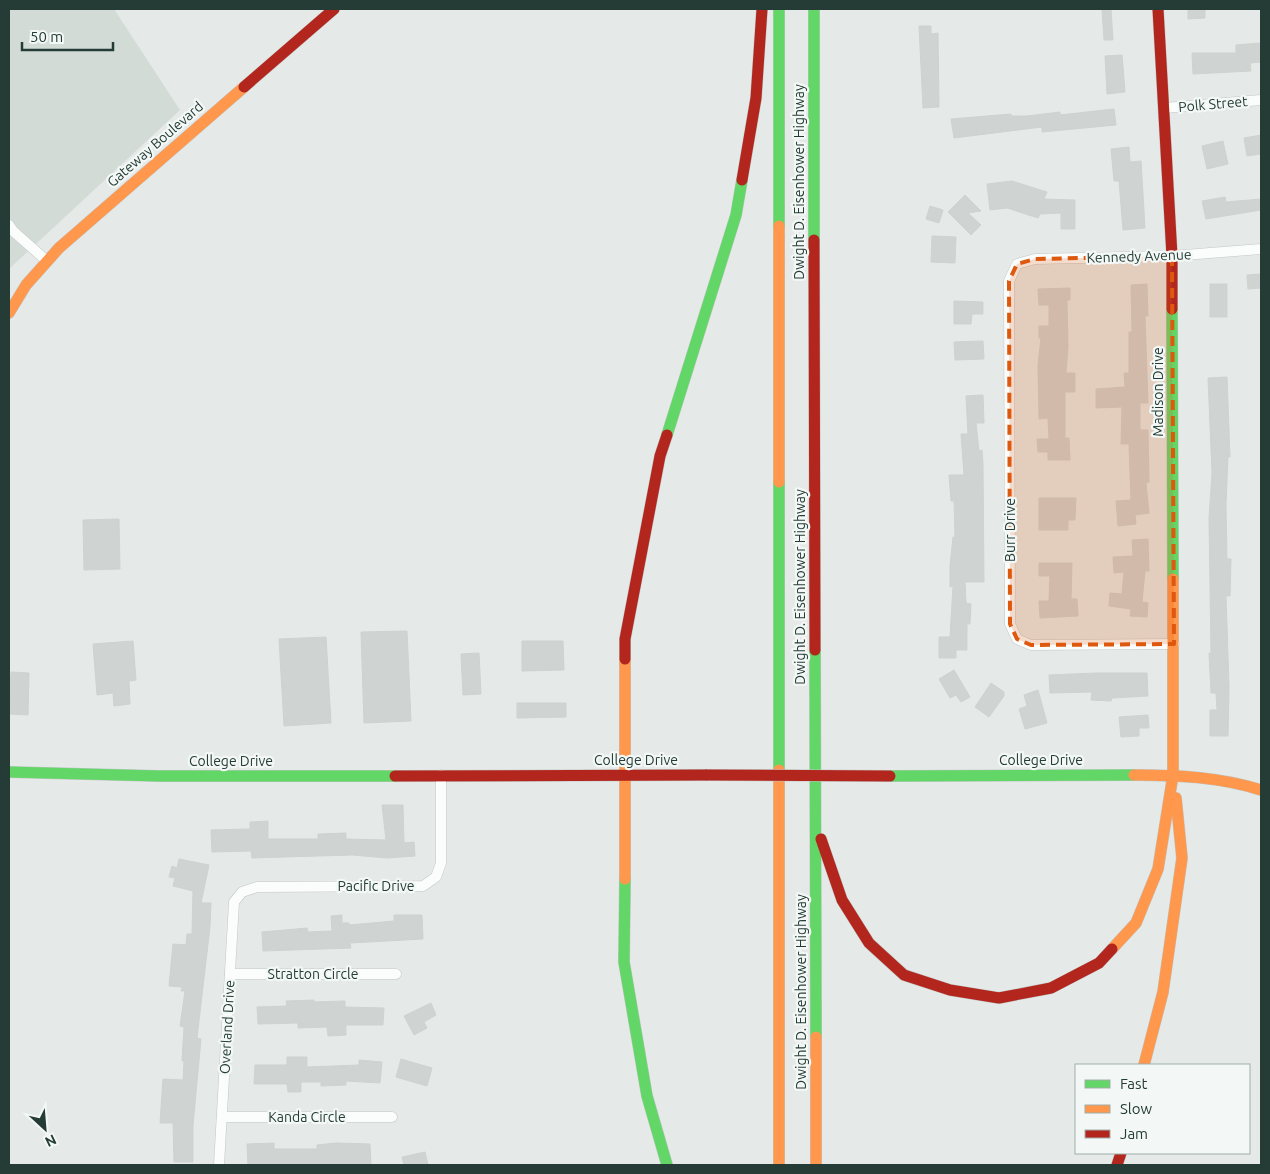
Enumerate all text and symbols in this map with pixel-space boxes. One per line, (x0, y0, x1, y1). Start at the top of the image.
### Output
scale bar (22, 20, 114, 52)
text: 50 m (30, 28, 63, 45)
street label: Dwight D. Eisenhower Highway (791, 84, 807, 280)
street label: Polk Street (1178, 93, 1249, 115)
street label: Gateway Boulevard (104, 98, 206, 190)
street label: Kennedy Avenue (1086, 246, 1192, 266)
street label: Madison Drive (1150, 347, 1166, 437)
street label: Dwight D. Eisenhower Highway (792, 489, 808, 685)
street label: Burr Drive (1002, 498, 1018, 562)
street label: College Drive (594, 752, 678, 768)
street label: College Drive (999, 752, 1083, 768)
street label: College Drive (189, 753, 273, 769)
street label: Pacific Drive (338, 878, 414, 894)
street label: Dwight D. Eisenhower Highway (793, 894, 809, 1090)
street label: Stratton Circle (268, 966, 358, 982)
street label: Overland Drive (217, 980, 237, 1074)
legend (1075, 1064, 1250, 1154)
text: Fast (1120, 1075, 1148, 1092)
text: Slow (1120, 1100, 1153, 1117)
north arrow (20, 1104, 70, 1154)
street label: Kanda Circle (268, 1109, 346, 1125)
text: Jam (1120, 1125, 1148, 1142)
text: N (42, 1131, 59, 1150)

